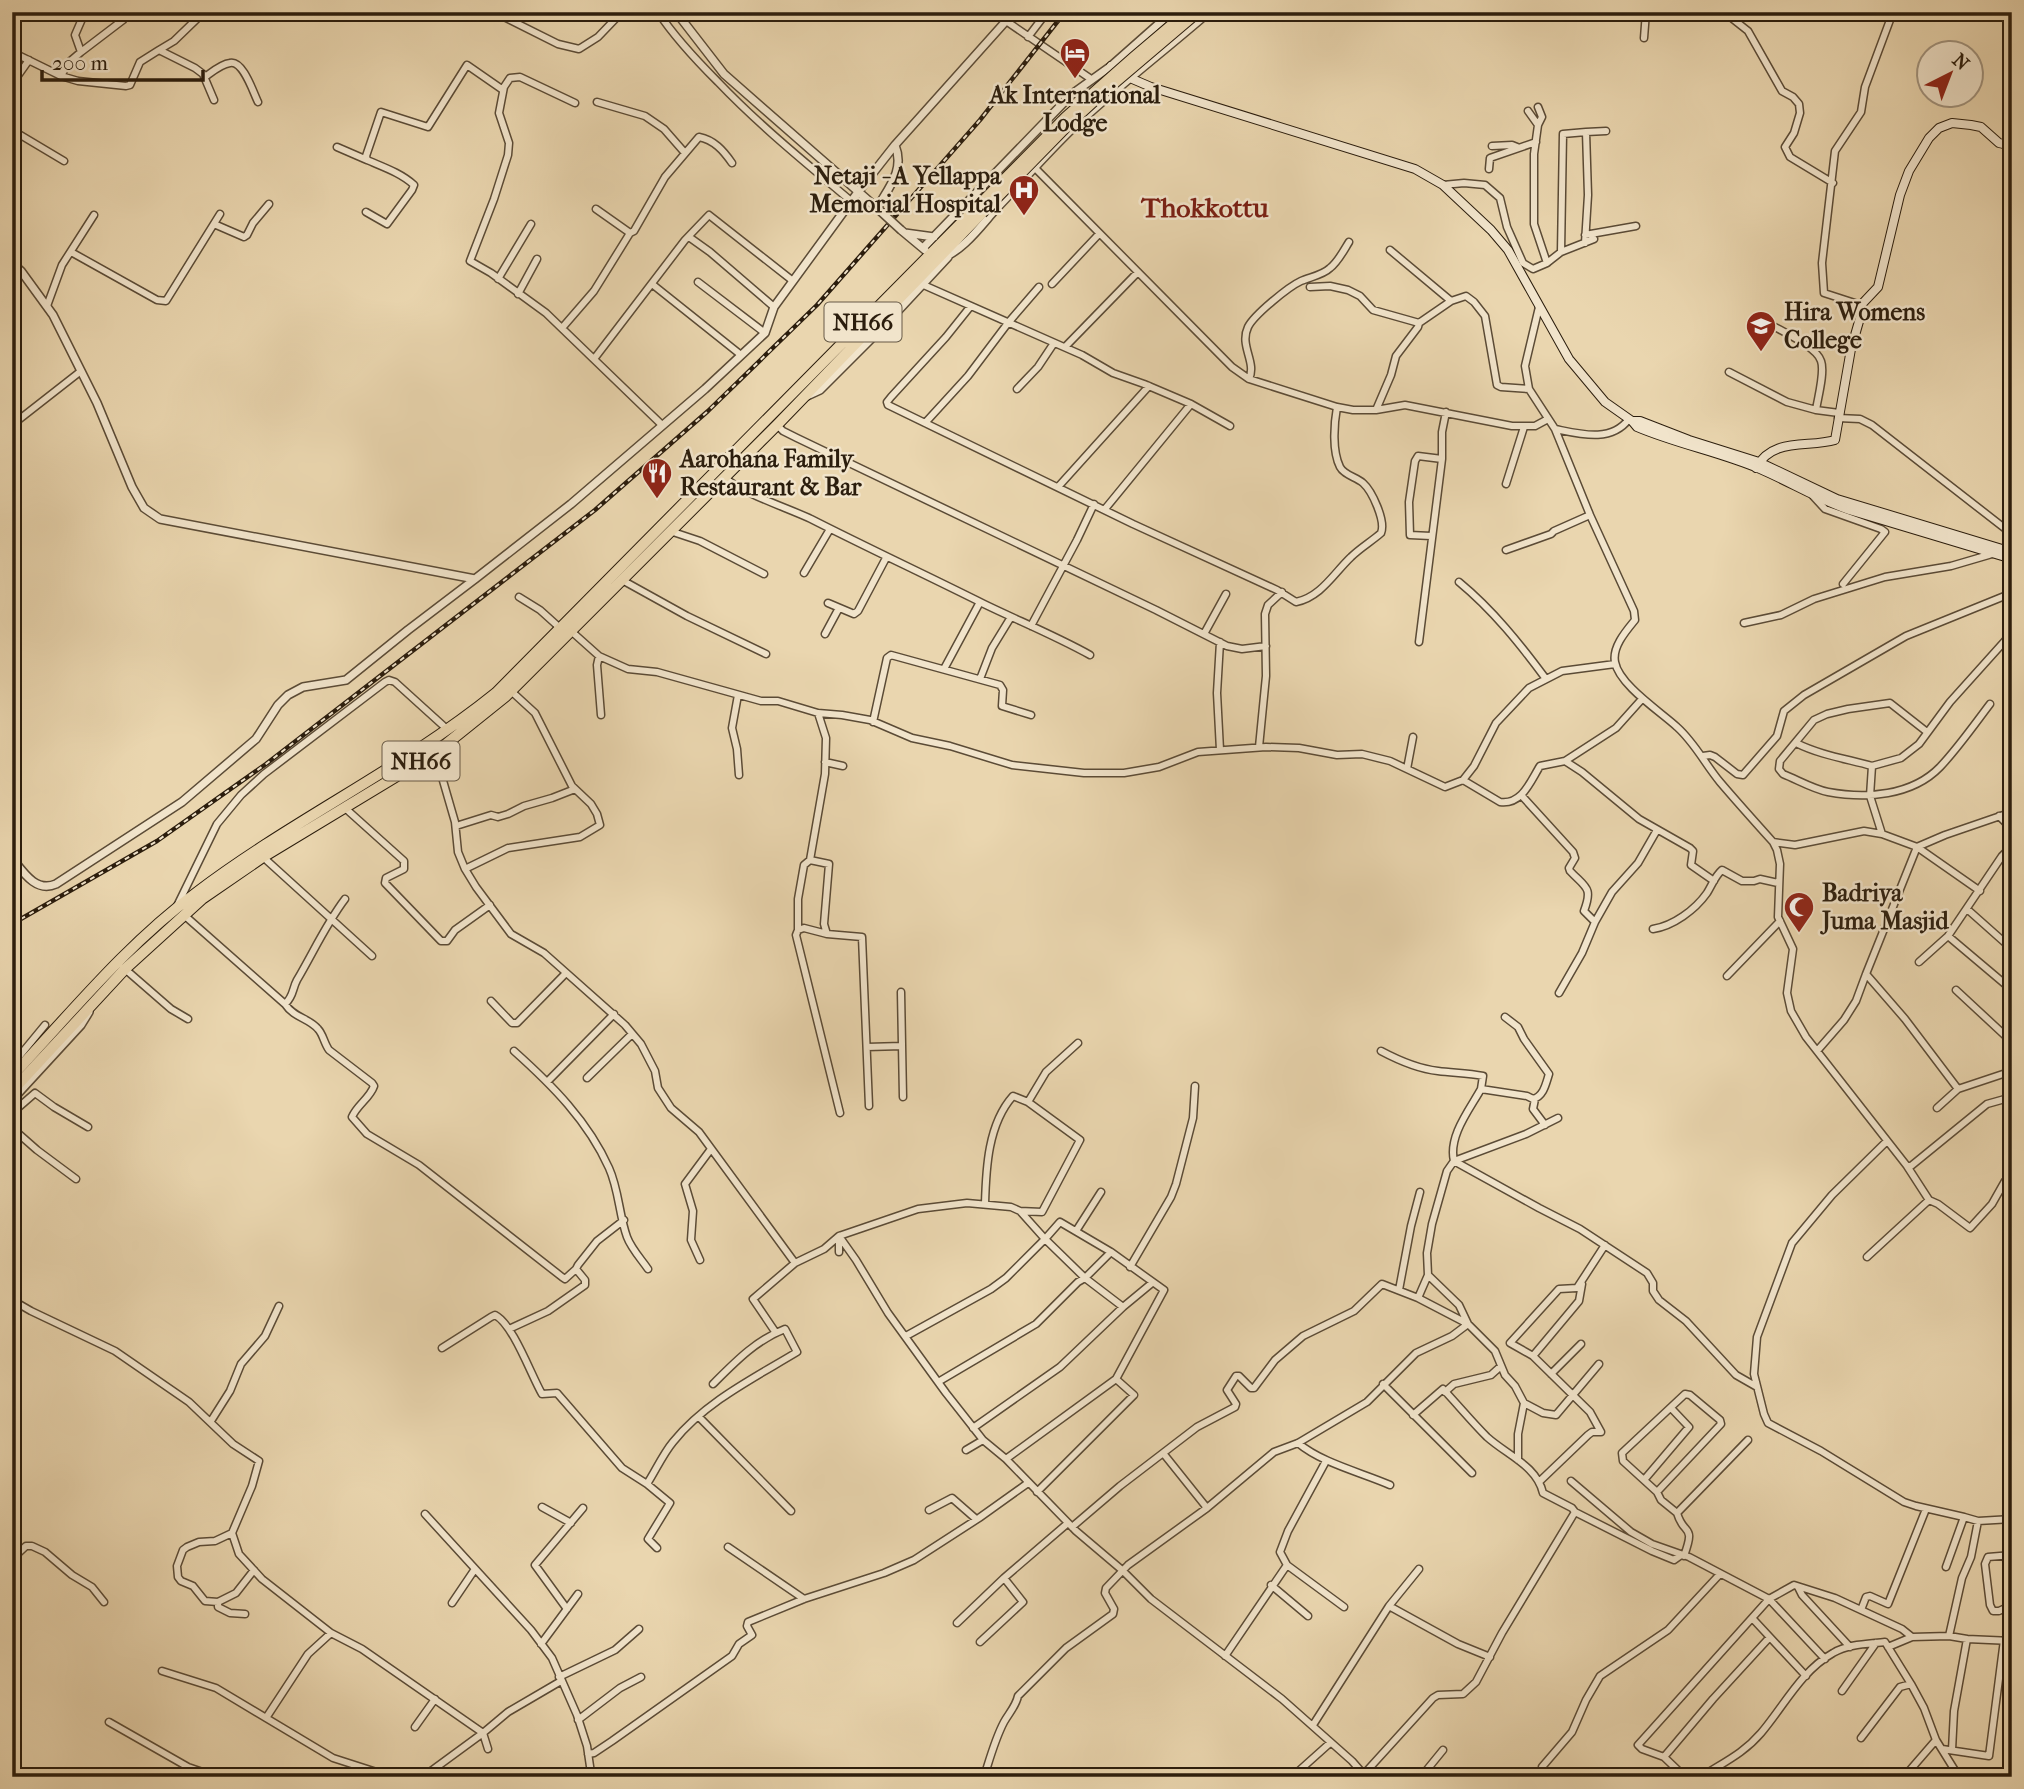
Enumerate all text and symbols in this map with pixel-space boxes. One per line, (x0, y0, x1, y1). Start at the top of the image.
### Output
hotel icon: Ak International Lodge (1058, 36, 1092, 80)
scale bar (42, 38, 203, 82)
north arrow (1916, 38, 1986, 108)
text: N (1948, 49, 1974, 75)
text: 200 m (52, 51, 108, 75)
place label: Ak International Lodge (987, 81, 1161, 137)
place label: Netaji - A Yellappa Memorial Hospital (810, 162, 1002, 218)
hospital icon: Netaji - A Yellappa Memorial Hospital (1007, 173, 1041, 217)
district label: Thokkottu (1140, 191, 1269, 224)
place label: Hira Womens College (1784, 298, 1925, 354)
road number: NH66 (824, 302, 902, 342)
school or university icon: Hira Womens College (1744, 309, 1778, 353)
place label: Aarohana Family Restaurant & Bar (678, 445, 862, 501)
restaurant icon: Aarohana Family Restaurant & Bar (640, 456, 674, 500)
road number: NH66 (382, 741, 460, 780)
place label: Badriya Juma Masjid (1820, 879, 1949, 935)
mosque icon: Badriya Juma Masjid (1782, 890, 1816, 934)

